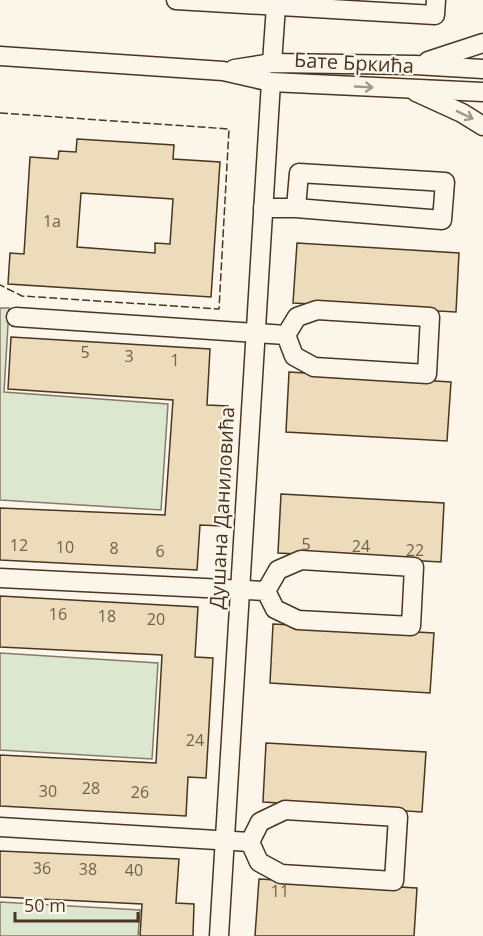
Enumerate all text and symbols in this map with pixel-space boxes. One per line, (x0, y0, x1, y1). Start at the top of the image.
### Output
street label: Бате Бркића (293, 46, 415, 79)
one-way arrow (354, 81, 374, 92)
one-way arrow (456, 110, 474, 122)
house number: 1a (43, 210, 61, 232)
house number: 5 (80, 341, 90, 363)
house number: 3 (124, 345, 134, 367)
house number: 1 (170, 349, 180, 371)
street label: Душана Даниловића (203, 406, 240, 610)
house number: 5 (301, 533, 311, 555)
house number: 12 (10, 534, 28, 556)
house number: 24 (352, 535, 370, 557)
house number: 10 (56, 536, 74, 558)
house number: 8 (109, 537, 119, 559)
house number: 22 (406, 539, 424, 561)
house number: 6 (155, 540, 165, 562)
house number: 16 (49, 603, 67, 625)
house number: 18 (98, 605, 116, 627)
house number: 20 (147, 608, 165, 630)
house number: 24 (186, 729, 204, 751)
house number: 28 (82, 777, 100, 799)
house number: 30 (39, 780, 57, 802)
house number: 26 (131, 781, 149, 803)
house number: 36 (33, 857, 51, 879)
house number: 38 (79, 858, 97, 880)
house number: 40 (125, 859, 143, 881)
house number: 11 (271, 880, 289, 902)
scale bar (15, 885, 138, 923)
text: 50 m (24, 893, 66, 917)

